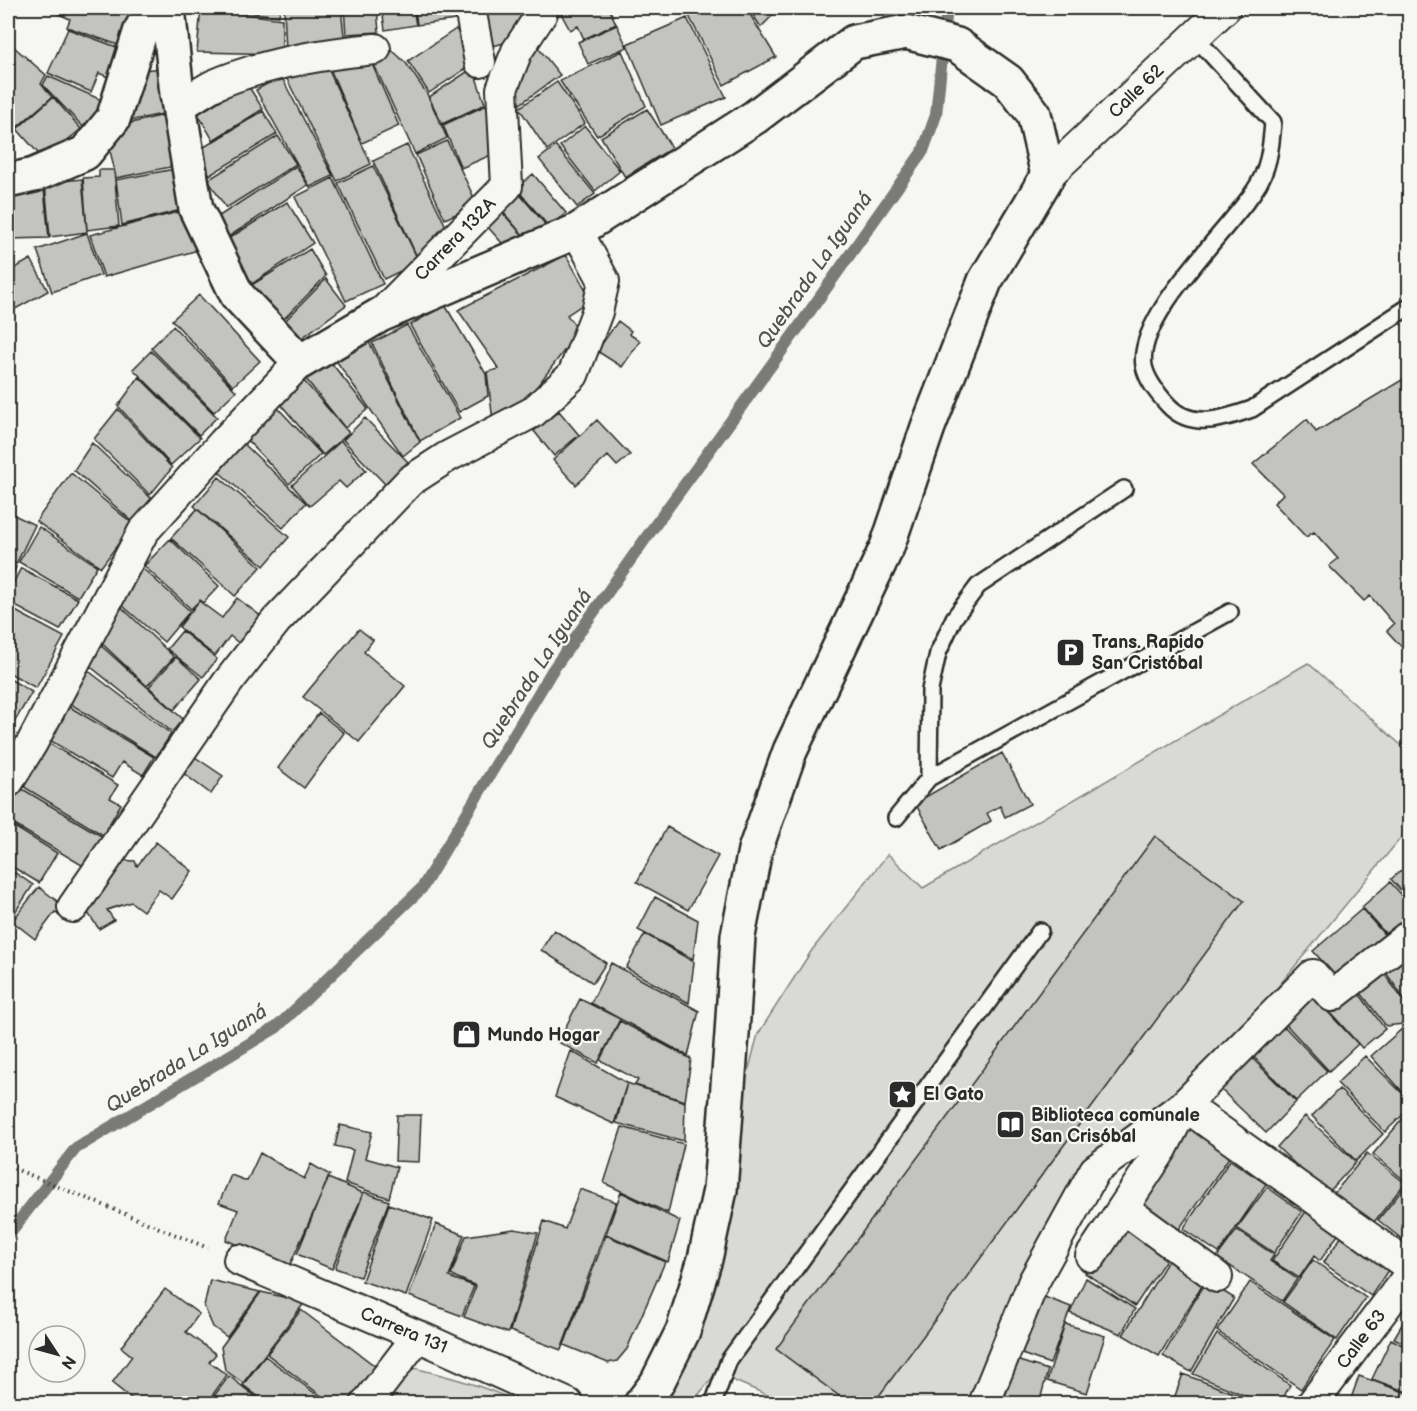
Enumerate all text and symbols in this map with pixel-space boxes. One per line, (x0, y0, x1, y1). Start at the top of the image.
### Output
street label: Calle 62 (1105, 60, 1168, 123)
water label: Quebrada La Iguaná (752, 188, 878, 354)
street label: Carrera 132A (411, 194, 500, 285)
water label: Quebrada La Iguaná (476, 585, 597, 754)
place label: Trans. Rapido San Cristóbal (1092, 632, 1204, 674)
parking icon: Trans. Rapido San Cristóbal (1055, 636, 1087, 668)
water label: Quebrada La Iguaná (101, 999, 272, 1118)
shop icon: Mundo Hogar (450, 1019, 482, 1051)
place label: Mundo Hogar (487, 1025, 600, 1046)
place icon: El Gato (886, 1078, 918, 1110)
place label: El Gato (923, 1084, 984, 1105)
place label: Biblioteca comunale San Crisóbal (1031, 1105, 1200, 1147)
library icon: Biblioteca comunale San Crisóbal (994, 1109, 1026, 1141)
street label: Carrera 131 (357, 1303, 450, 1358)
street label: Calle 63 (1332, 1306, 1390, 1373)
north arrow (27, 1324, 87, 1384)
text: N (57, 1351, 79, 1372)

